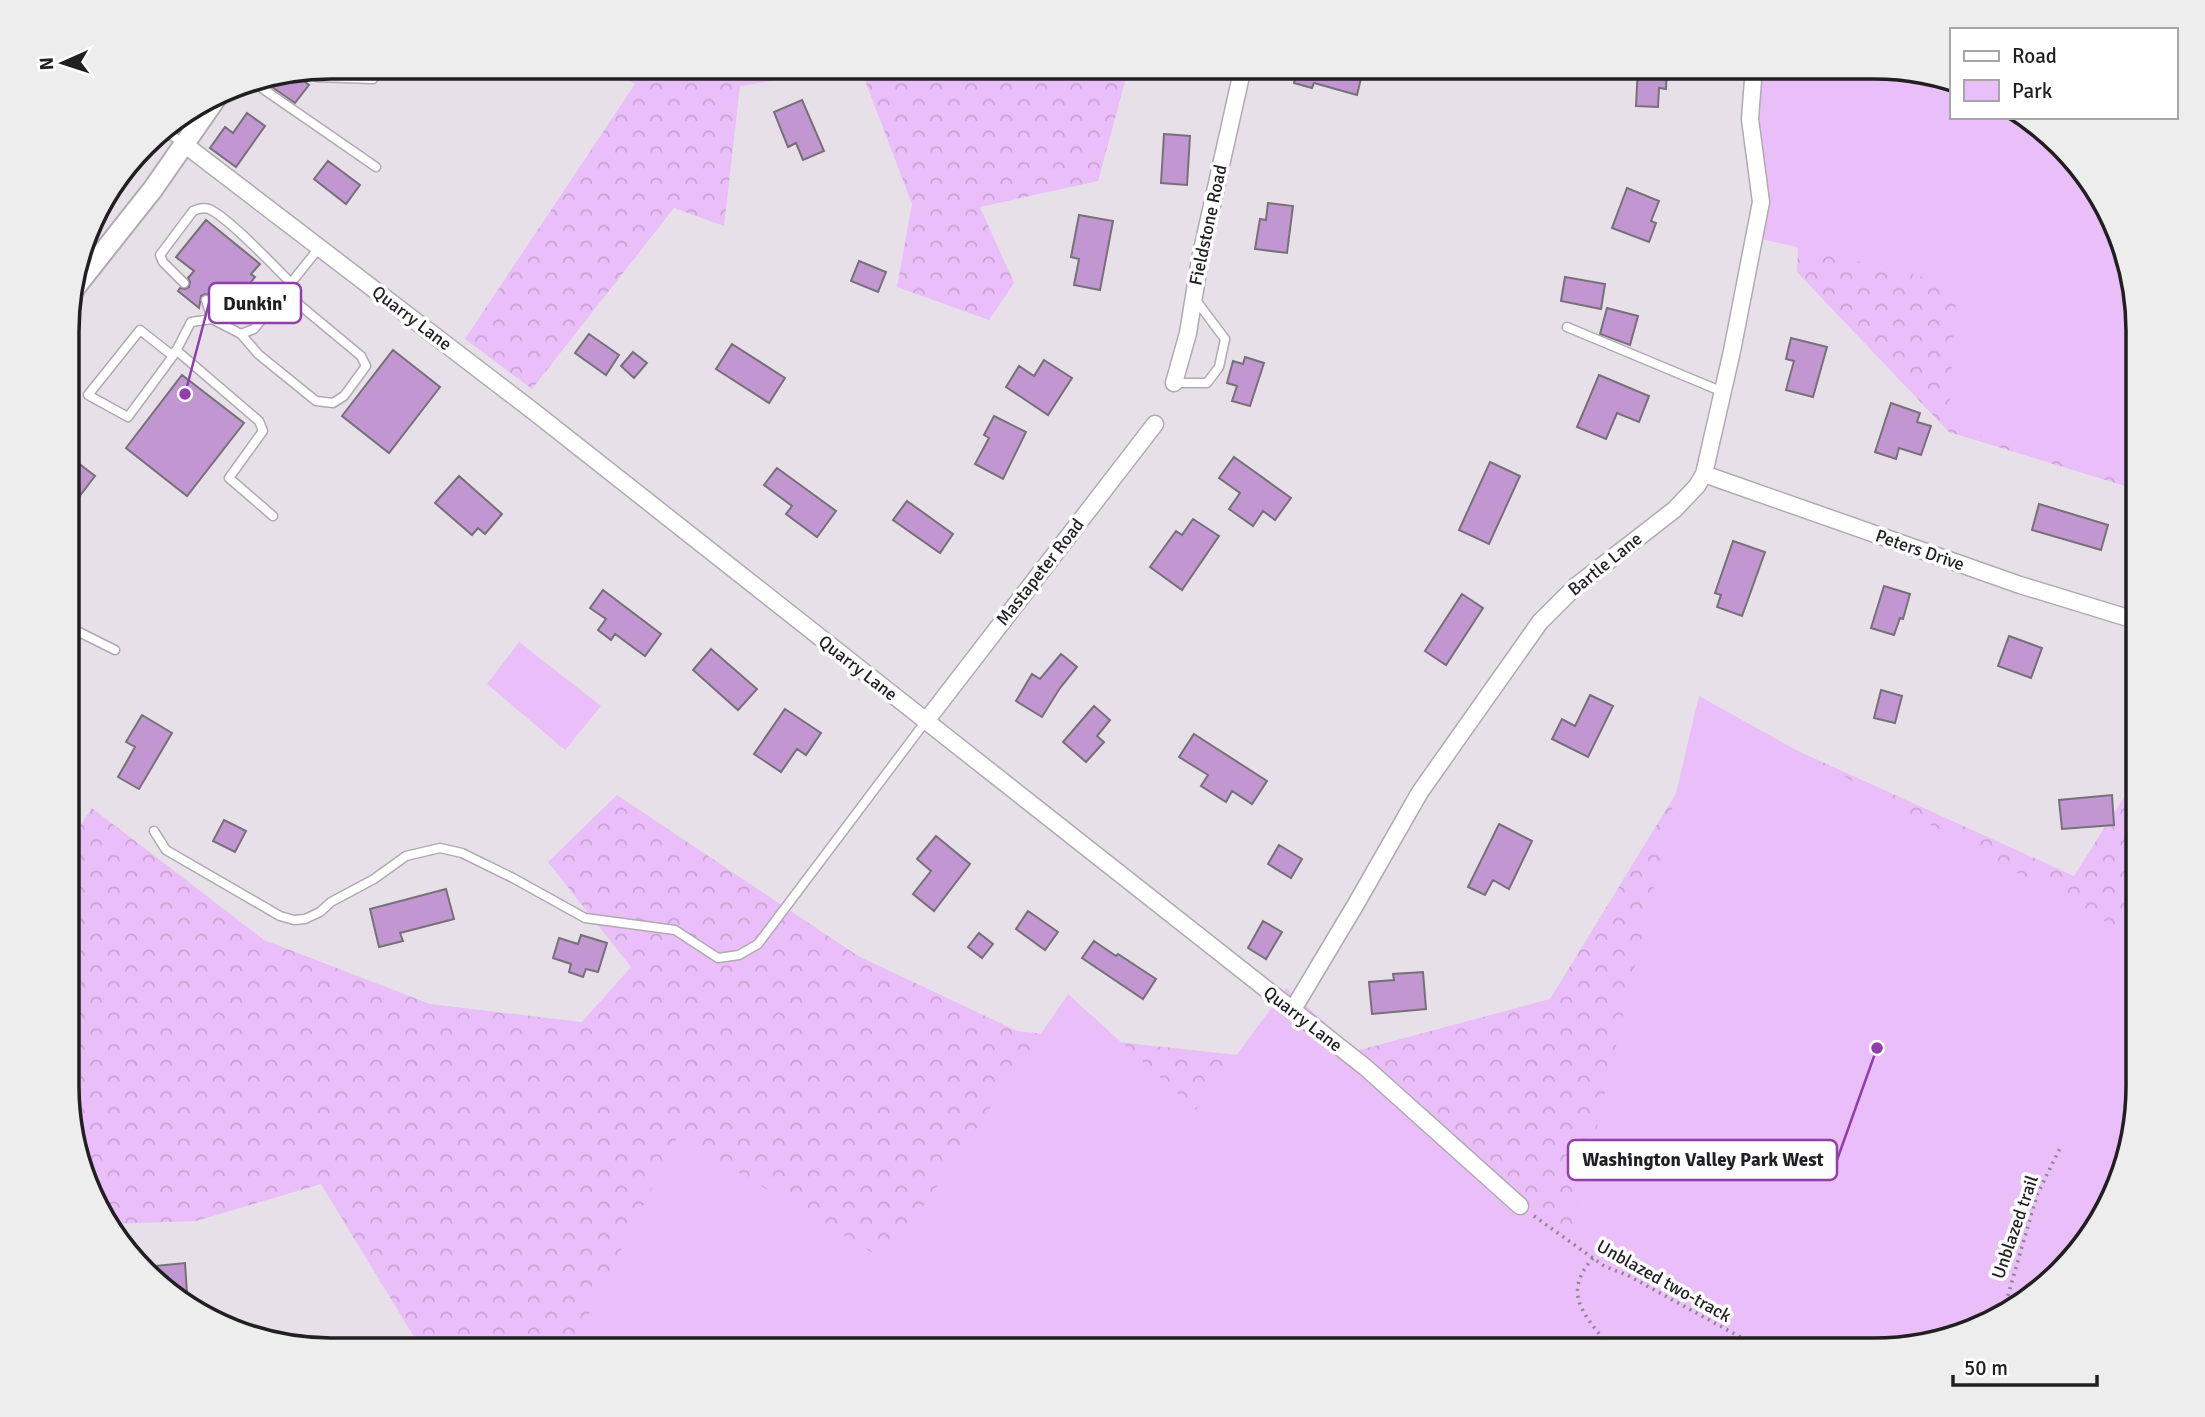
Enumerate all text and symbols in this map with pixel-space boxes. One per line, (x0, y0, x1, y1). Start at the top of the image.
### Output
north arrow (28, 28, 98, 98)
legend (1950, 28, 2177, 119)
text: Road (2012, 43, 2057, 69)
text: N (35, 57, 59, 71)
text: Park (2012, 78, 2053, 104)
street label: Fieldstone Road (1184, 163, 1232, 287)
street label: Quarry Lane (368, 281, 456, 355)
callout: Dunkin' (209, 283, 301, 323)
text: Dunkin' (223, 292, 287, 316)
street label: Mastapeter Road (991, 514, 1089, 630)
street label: Peters Drive (1873, 525, 1967, 575)
street label: Bartle Lane (1564, 528, 1646, 600)
street label: Quarry Lane (814, 630, 902, 706)
street label: Quarry Lane (1259, 981, 1347, 1057)
callout: Washington Valley Park West (1568, 1140, 1837, 1180)
text: Washington Valley Park West (1582, 1148, 1824, 1172)
street label: Unblazed trail (1987, 1172, 2043, 1282)
street label: Unblazed two-track (1593, 1235, 1735, 1327)
scale bar (1953, 1344, 2096, 1388)
text: 50 m (1964, 1355, 2008, 1381)

